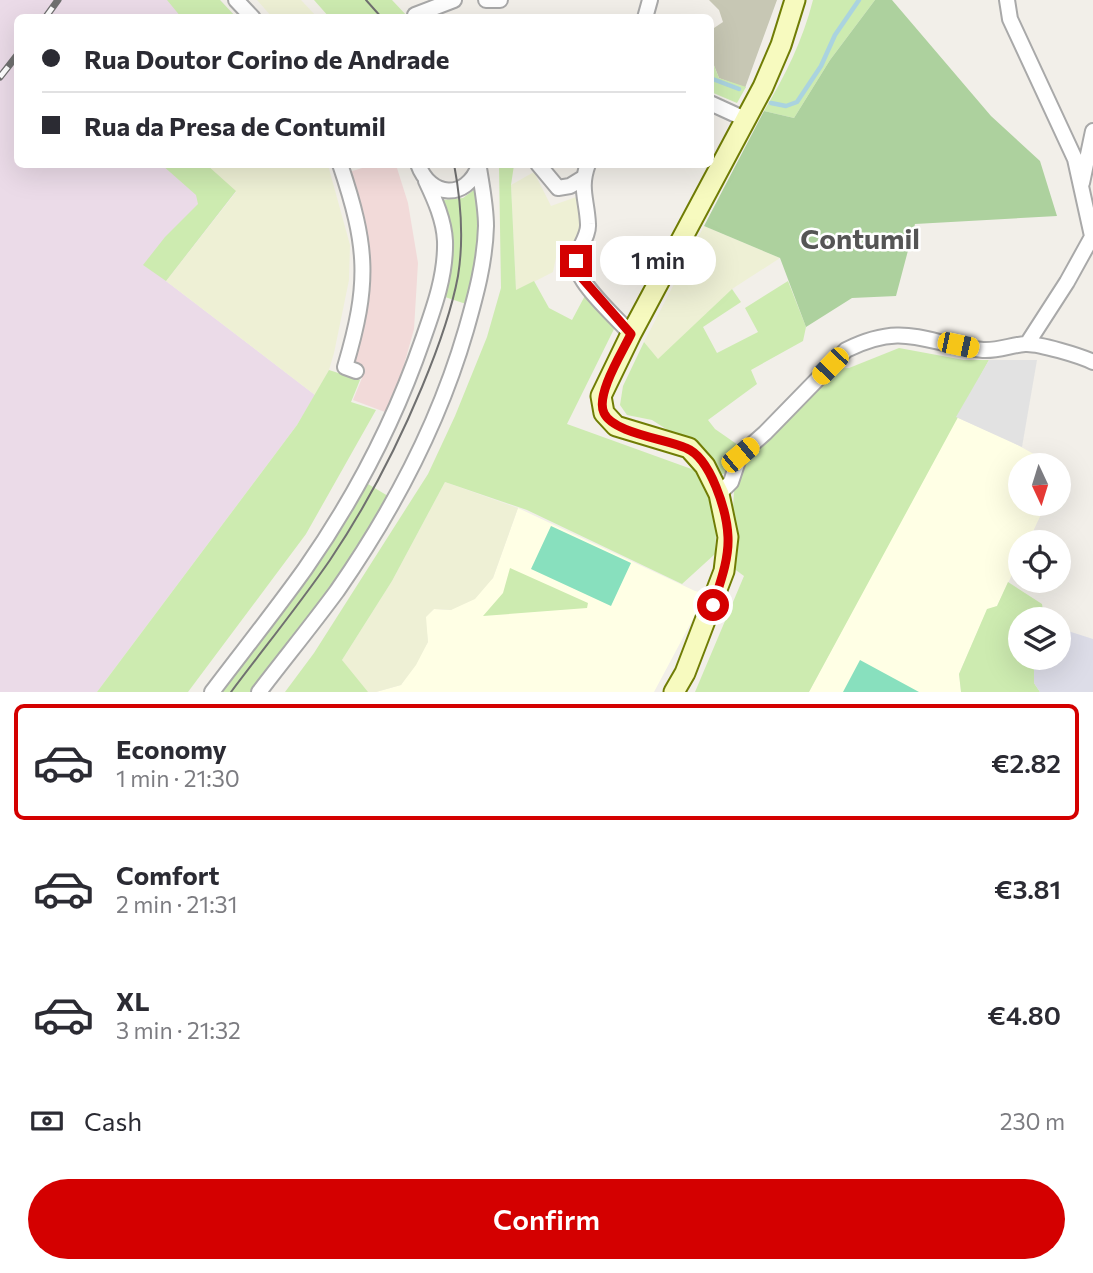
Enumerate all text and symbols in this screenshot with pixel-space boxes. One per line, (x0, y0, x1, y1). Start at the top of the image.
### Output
text: Rua Doutor Corino de Andrade (84, 43, 449, 74)
text: Rua da Presa de Contumil (84, 110, 386, 141)
district label: Contumil (800, 221, 920, 255)
callout: 1 min (600, 236, 716, 286)
route end (560, 245, 592, 277)
text: 1 min (631, 246, 685, 274)
car (936, 330, 981, 360)
car (808, 344, 853, 388)
car (718, 433, 763, 477)
north arrow (1008, 453, 1071, 516)
map controls (1008, 453, 1071, 670)
button: locate (1008, 530, 1071, 593)
route start (697, 589, 729, 621)
button: layers (1008, 607, 1071, 670)
icon: car (32, 731, 95, 794)
text: Economy (116, 733, 227, 764)
text: €2.82 (991, 747, 1061, 778)
text: 1 min · 21:30 (116, 764, 240, 792)
icon: car (32, 857, 95, 920)
text: Comfort (116, 859, 219, 890)
text: €3.81 (994, 873, 1061, 904)
text: 2 min · 21:31 (116, 890, 238, 918)
icon: car (32, 983, 95, 1046)
text: XL (116, 985, 150, 1016)
text: €4.80 (988, 999, 1061, 1030)
text: 3 min · 21:32 (116, 1016, 241, 1044)
icon: cash (28, 1102, 66, 1140)
text: Cash (84, 1105, 142, 1136)
text: 230 m (1000, 1107, 1065, 1135)
button: Confirm (28, 1179, 1065, 1259)

